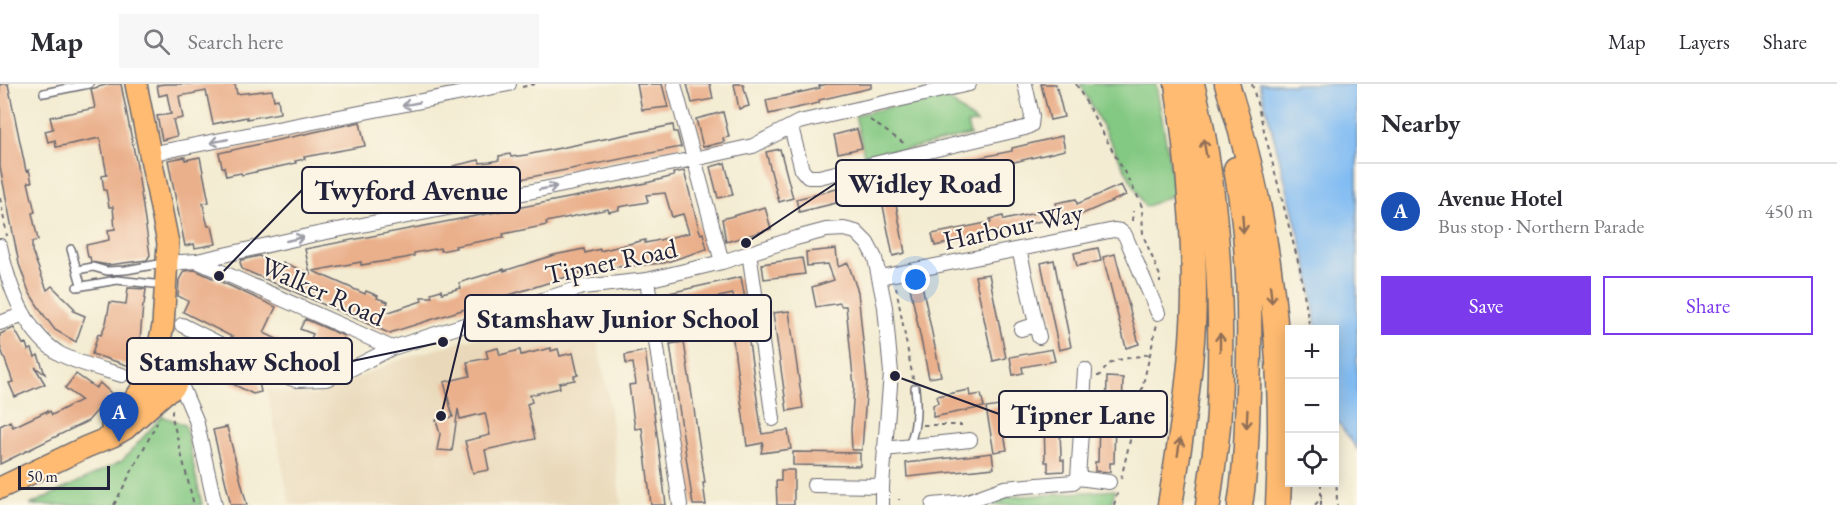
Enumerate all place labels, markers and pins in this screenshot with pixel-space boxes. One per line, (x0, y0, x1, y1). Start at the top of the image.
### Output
callout: Widley Road (836, 160, 1014, 206)
callout: Twyford Avenue (302, 167, 520, 213)
callout: Stamshaw Junior School (465, 295, 771, 341)
callout: Stamshaw School (127, 338, 352, 384)
callout: Tipner Lane (999, 391, 1167, 437)
pin: A (100, 392, 138, 442)

